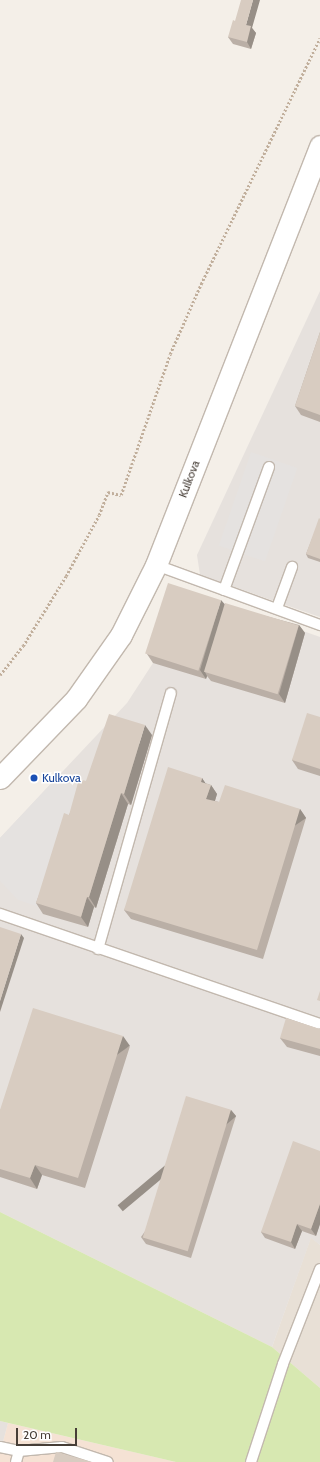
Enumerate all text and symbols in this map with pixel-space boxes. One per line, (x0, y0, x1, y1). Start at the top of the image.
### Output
street label: Kulkova (175, 458, 203, 500)
place label: Kulkova (42, 771, 81, 785)
marker: Kulkova (29, 773, 39, 783)
scale bar (18, 1420, 79, 1446)
text: 20 m (23, 1427, 51, 1442)

